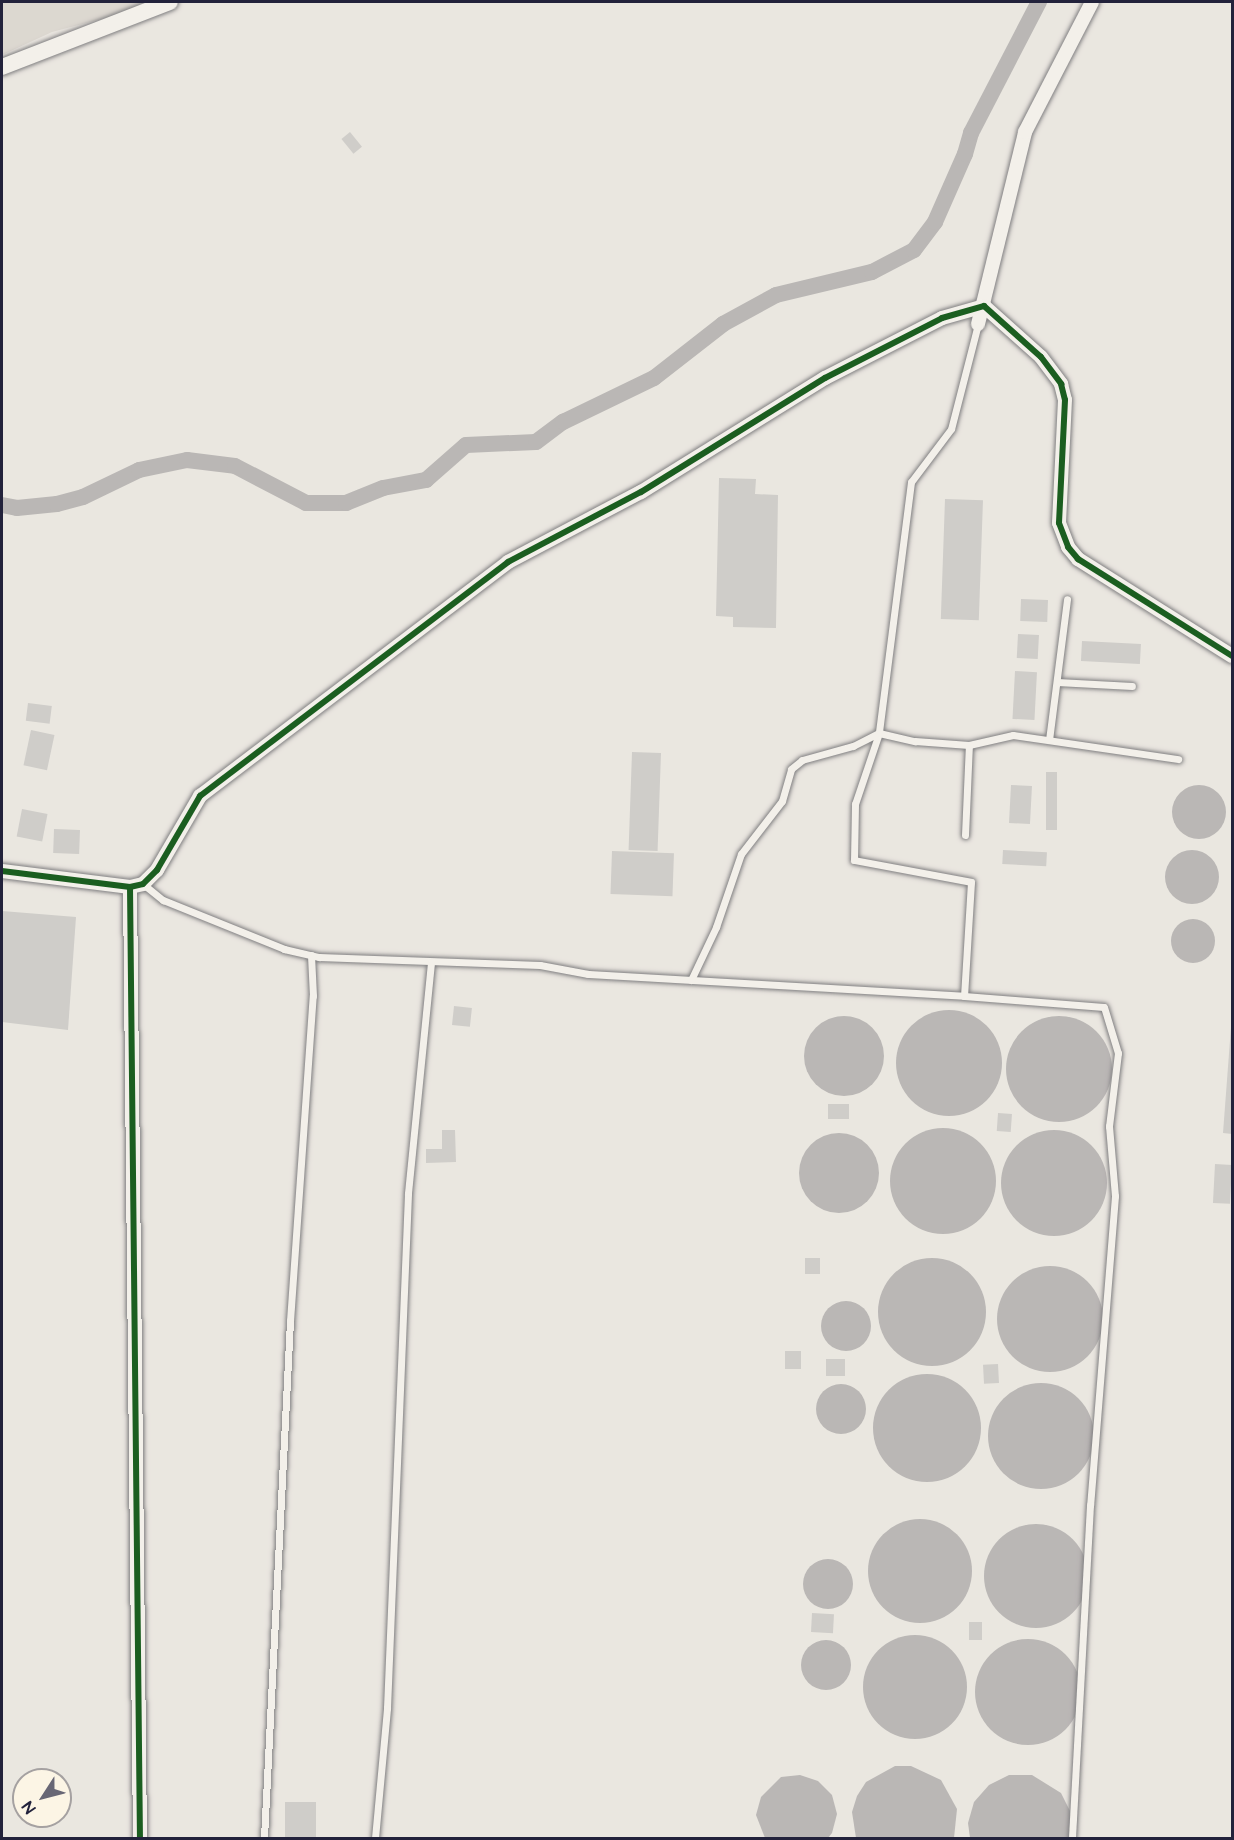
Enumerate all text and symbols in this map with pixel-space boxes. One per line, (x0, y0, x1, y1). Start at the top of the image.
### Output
north arrow (12, 1768, 72, 1828)
text: N (17, 1797, 41, 1818)

